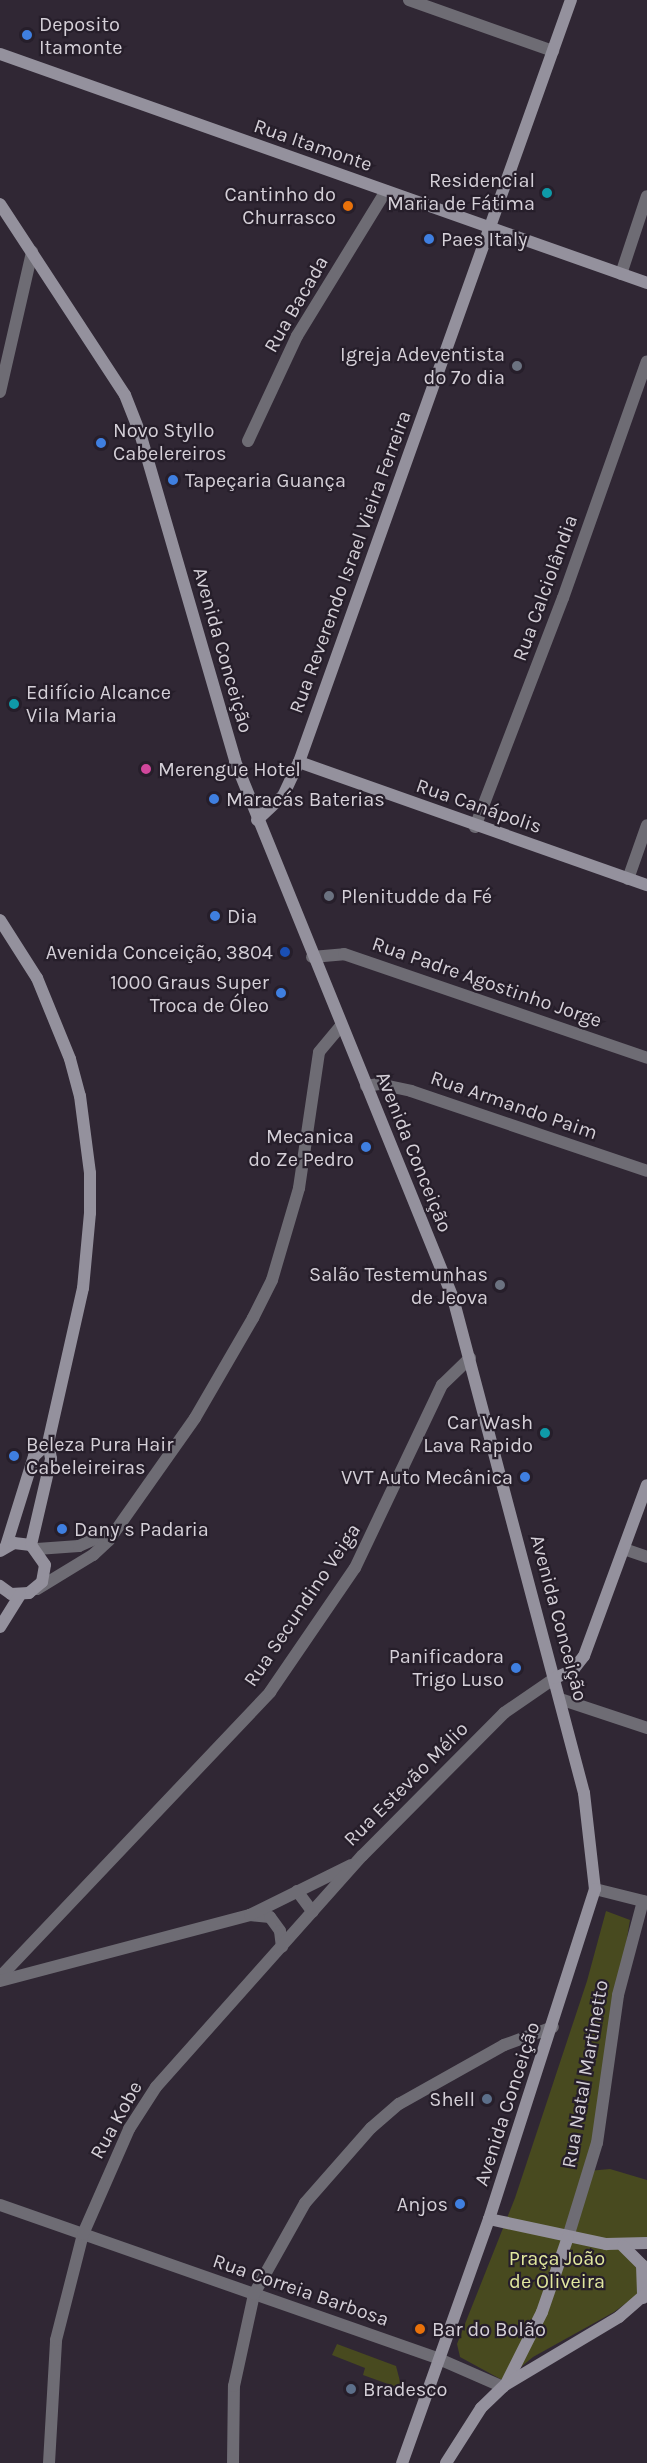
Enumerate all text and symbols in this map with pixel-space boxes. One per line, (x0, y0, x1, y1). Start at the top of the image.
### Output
place label: Deposito Itamonte (39, 12, 123, 59)
marker: Deposito Itamonte (20, 28, 34, 42)
street label: Rua Itamonte (251, 114, 375, 176)
place label: Residencial Maria de Fátima (387, 169, 535, 216)
place label: Cantinho do Churrasco (225, 183, 336, 230)
marker: Residencial Maria de Fátima (540, 186, 554, 200)
marker: Cantinho do Churrasco (341, 199, 355, 213)
place label: Paes Italy (441, 227, 528, 251)
marker: Paes Italy (422, 232, 436, 246)
street label: Rua Bacada (259, 251, 333, 357)
place label: Igreja Adeventista do 7º dia (340, 342, 505, 389)
marker: Igreja Adeventista do 7º dia (510, 359, 524, 373)
street label: Rua Reverendo Israel Vieira Ferreira (284, 407, 416, 717)
place label: Novo Styllo Cabelereiros (113, 419, 226, 466)
marker: Novo Styllo Cabelereiros (94, 436, 108, 450)
place label: Tapeçaria Guança (185, 468, 346, 492)
marker: Tapeçaria Guança (166, 473, 180, 487)
street label: Rua Calciolândia (507, 512, 583, 664)
street label: Avenida Conceição (188, 564, 258, 736)
place label: Edifício Alcance Vila Maria (26, 680, 171, 727)
marker: Edifício Alcance Vila Maria (7, 697, 21, 711)
place label: Merengue Hotel (158, 757, 301, 781)
marker: Merengue Hotel (139, 762, 153, 776)
street label: Rua Canápolis (413, 773, 545, 839)
place label: Maracás Baterias (226, 787, 385, 811)
marker: Maracás Baterias (207, 792, 221, 806)
place label: Plenitudde da Fé (341, 884, 492, 908)
marker: Plenitudde da Fé (322, 889, 336, 903)
place label: Dia (227, 904, 257, 928)
marker: Dia (208, 909, 222, 923)
street label: Rua Padre Agostinho Jorge (369, 931, 605, 1033)
place label: Avenida Conceição, 3804 (46, 940, 273, 964)
marker: Avenida Conceição, 3804 (278, 945, 292, 959)
place label: 1000 Graus Super Troca de Óleo (110, 970, 269, 1017)
marker: 1000 Graus Super Troca de Óleo (274, 986, 288, 1000)
street label: Rua Armando Paim (427, 1065, 601, 1145)
street label: Avenida Conceição (371, 1068, 457, 1236)
place label: Mecanica do Ze Pedro (248, 1124, 354, 1171)
marker: Mecanica do Ze Pedro (359, 1140, 373, 1154)
place label: Salão Testemunhas de Jeova (309, 1262, 488, 1309)
marker: Salão Testemunhas de Jeova (493, 1278, 507, 1292)
place label: Car Wash Lava Rapido (423, 1410, 533, 1457)
marker: Car Wash Lava Rapido (538, 1426, 552, 1440)
place label: Beleza Pura Hair Cabeleireiras (26, 1432, 174, 1479)
marker: Beleza Pura Hair Cabeleireiras (7, 1449, 21, 1463)
place label: VVT Auto Mecânica (341, 1465, 513, 1489)
marker: VVT Auto Mecânica (518, 1470, 532, 1484)
place label: Dany s Padaria (74, 1517, 209, 1541)
street label: Rua Secundino Veiga (238, 1519, 366, 1691)
marker: Dany s Padaria (55, 1522, 69, 1536)
street label: Avenida Conceição (525, 1532, 593, 1704)
place label: Panificadora Trigo Luso (389, 1644, 504, 1691)
marker: Panificadora Trigo Luso (509, 1661, 523, 1675)
street label: Rua Estevão Mélio (339, 1717, 473, 1851)
street label: Rua Natal Martinetto (557, 1978, 613, 2170)
street label: Avenida Conceição (469, 2019, 545, 2189)
street label: Rua Kobe (85, 2077, 147, 2163)
place label: Shell (429, 2087, 475, 2111)
marker: Shell (480, 2092, 494, 2106)
place label: Anjos (397, 2192, 448, 2216)
marker: Anjos (453, 2197, 467, 2211)
park label: Praça João de Oliveira (509, 2247, 605, 2294)
street label: Rua Correia Barbosa (210, 2249, 392, 2331)
place label: Bar do Bolão (432, 2317, 546, 2341)
marker: Bar do Bolão (413, 2322, 427, 2336)
place label: Bradesco (363, 2377, 448, 2401)
marker: Bradesco (344, 2382, 358, 2396)

